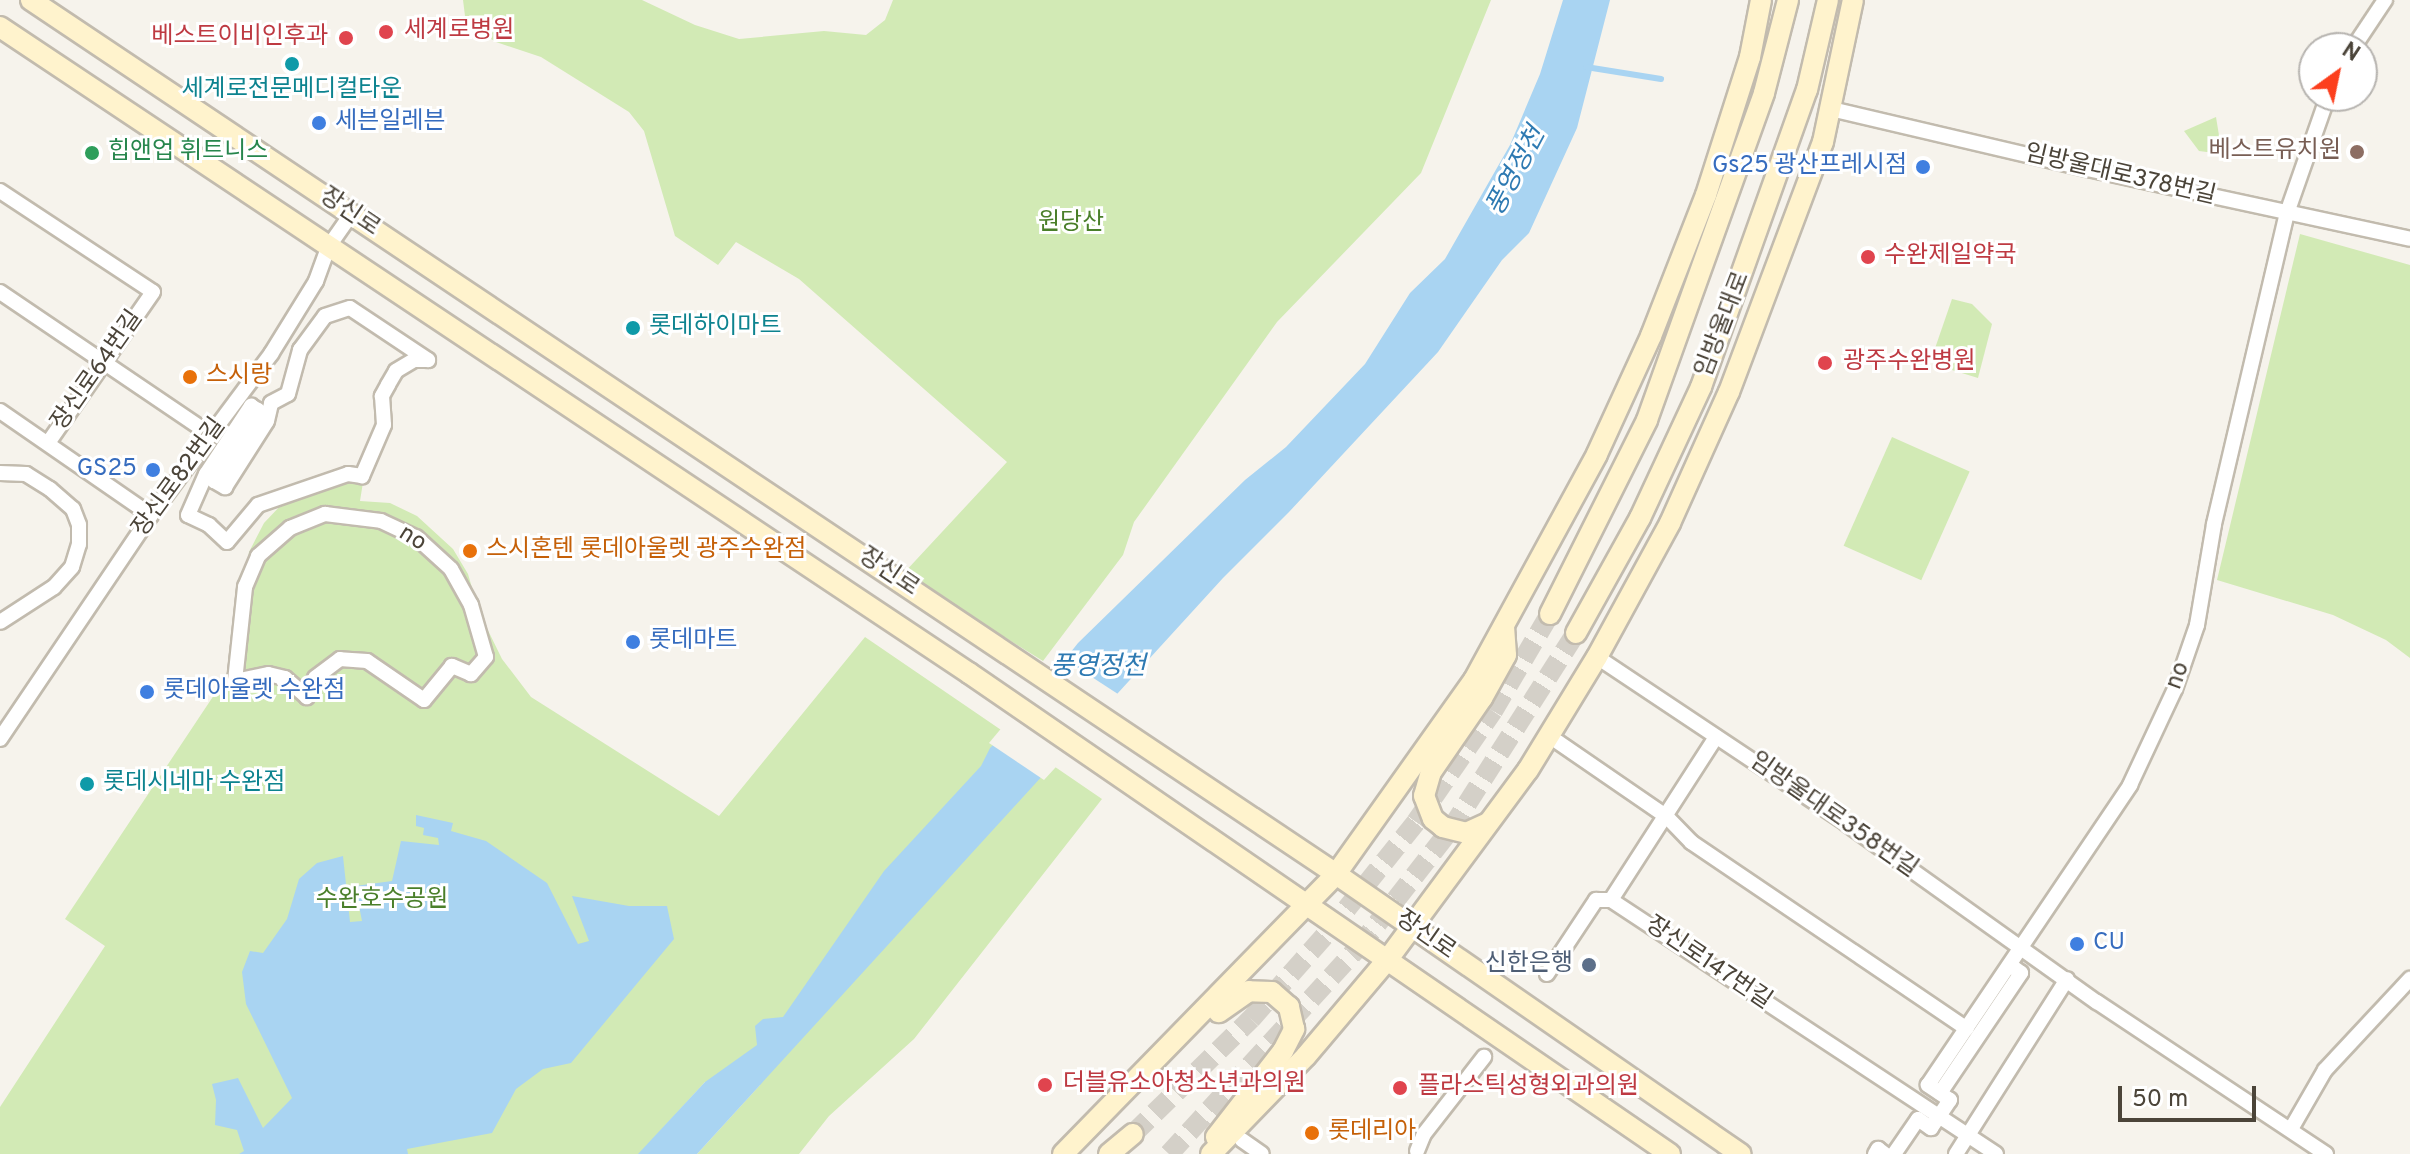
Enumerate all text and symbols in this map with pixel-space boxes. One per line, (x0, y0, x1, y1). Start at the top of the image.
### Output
place label: 세계로병원 (404, 18, 514, 46)
marker: 세계로병원 (375, 21, 397, 43)
place label: 베스트이비인후과 (151, 24, 328, 52)
marker: 베스트이비인후과 (335, 27, 357, 49)
north arrow (2298, 32, 2378, 112)
text: N (2336, 38, 2364, 69)
marker: 세계로전문메디컬타운 (283, 55, 301, 73)
place label: 세계로전문메디컬타운 (182, 77, 402, 105)
place label: 세븐일레븐 (335, 109, 445, 137)
marker: 세븐일레븐 (310, 114, 328, 132)
water label: 풍영정천 (1481, 122, 1553, 222)
place label: 베스트유치원 (2209, 138, 2341, 166)
place label: 힙앤업 휘트니스 (108, 139, 268, 167)
street label: 임방울대로378번길 (2022, 140, 2218, 212)
marker: 베스트유치원 (2348, 143, 2366, 161)
marker: 힙앤업 휘트니스 (83, 144, 101, 162)
place label: Gs25 광산프레시점 (1712, 153, 1907, 181)
marker: Gs25 광산프레시점 (1914, 158, 1932, 176)
street label: 장신로 (313, 183, 385, 243)
park label: 원당산 (1038, 210, 1104, 238)
place label: 수완제일약국 (1884, 243, 2016, 271)
marker: 수완제일약국 (1859, 248, 1877, 266)
street label: 임방울대로 (1691, 268, 1757, 382)
street label: 장신로64번길 (46, 306, 150, 436)
place label: 롯데하이마트 (649, 314, 781, 342)
marker: 롯데하이마트 (624, 319, 642, 337)
place label: 광주수완병원 (1843, 349, 1975, 377)
marker: 광주수완병원 (1814, 352, 1836, 374)
place label: 스시랑 (206, 363, 272, 391)
marker: 스시랑 (181, 368, 199, 386)
street label: 장신로82번길 (127, 413, 233, 543)
place label: GS25 (77, 456, 137, 484)
marker: GS25 (144, 461, 162, 479)
street label: no (393, 520, 431, 558)
place label: 스시혼텐 롯데아울렛 광주수완점 (486, 537, 806, 565)
marker: 스시혼텐 롯데아울렛 광주수완점 (461, 542, 479, 560)
street label: 장신로 (852, 543, 924, 603)
place label: 롯데마트 (649, 628, 737, 656)
marker: 롯데마트 (624, 633, 642, 651)
water label: 풍영정천 (1050, 652, 1146, 684)
street label: no (2161, 658, 2197, 694)
place label: 롯데아울렛 수완점 (163, 678, 345, 706)
marker: 롯데아울렛 수완점 (138, 683, 156, 701)
street label: 임방울대로358번길 (1743, 747, 1923, 885)
place label: 롯데시네마 수완점 (103, 770, 285, 798)
marker: 롯데시네마 수완점 (78, 775, 96, 793)
park label: 수완호수공원 (316, 887, 448, 915)
street label: 장신로 (1390, 905, 1460, 967)
street label: 장신로147번길 (1639, 911, 1777, 1017)
place label: CU (2093, 930, 2125, 958)
marker: CU (2068, 935, 2086, 953)
place label: 신한은행 (1485, 951, 1573, 979)
marker: 신한은행 (1580, 956, 1598, 974)
scale bar (2122, 1070, 2260, 1120)
place label: 더블유소아청소년과의원 (1063, 1071, 1306, 1099)
marker: 더블유소아청소년과의원 (1034, 1074, 1056, 1096)
place label: 플라스틱성형외과의원 (1418, 1074, 1639, 1102)
marker: 플라스틱성형외과의원 (1389, 1077, 1411, 1099)
text: 50 m (2132, 1085, 2188, 1115)
place label: 롯데리아 (1328, 1119, 1416, 1147)
marker: 롯데리아 (1303, 1124, 1321, 1142)

